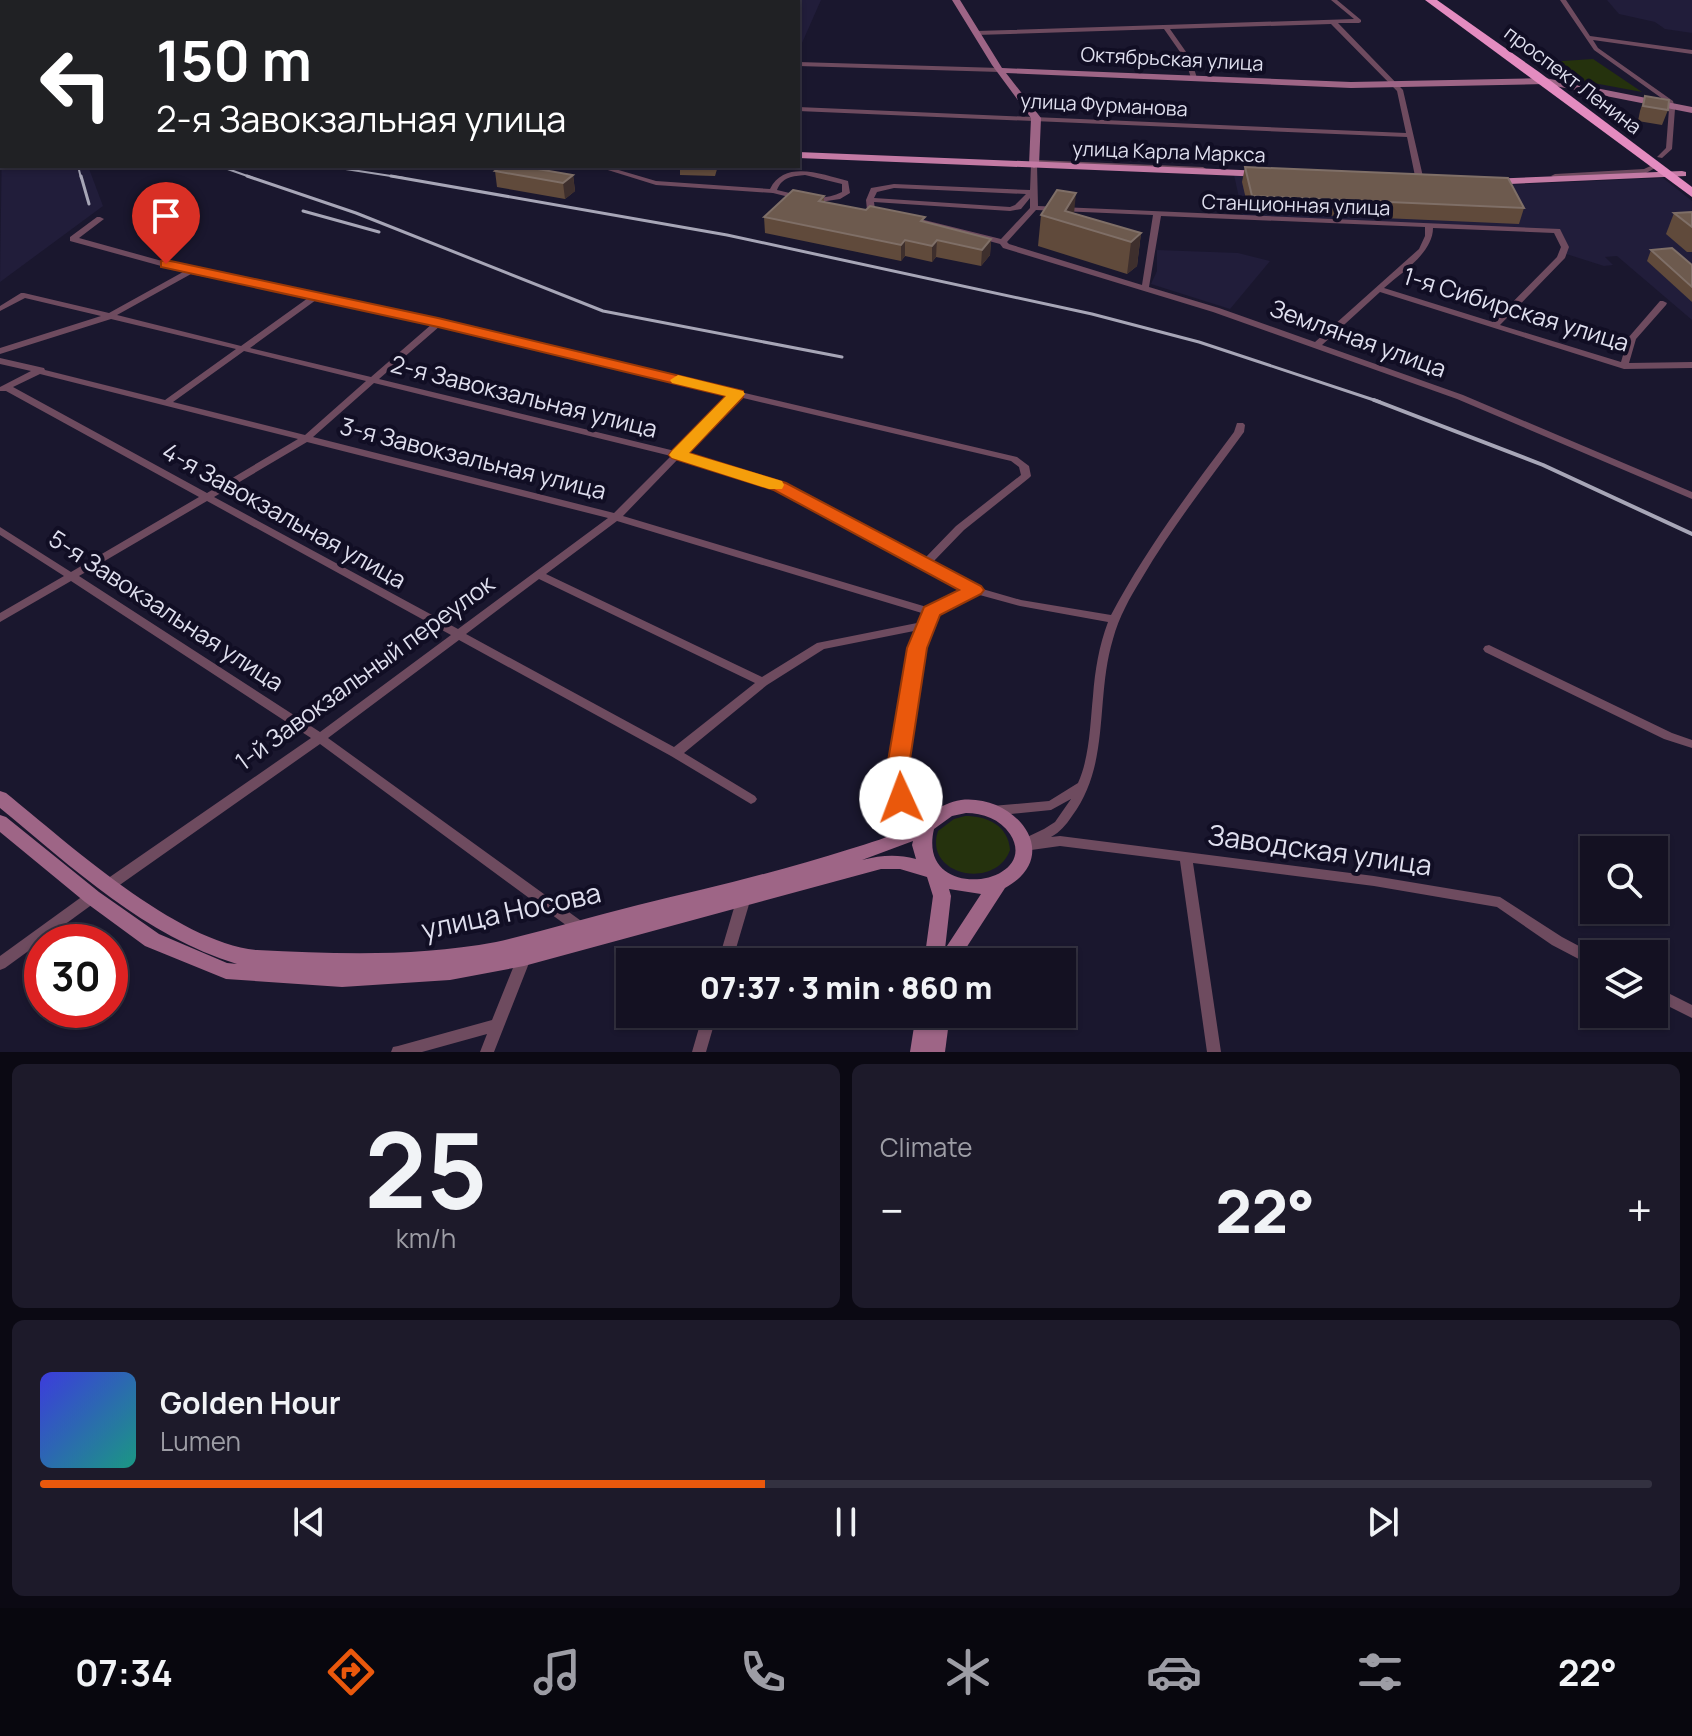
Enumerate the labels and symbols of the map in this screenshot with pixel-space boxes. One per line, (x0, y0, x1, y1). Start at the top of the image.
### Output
street label: проспект Ленина (1499, 19, 1647, 140)
street label: Октябрьская улица (1080, 40, 1264, 77)
street label: улица Фурманова (1020, 87, 1188, 122)
street label: улица Карла Маркса (1072, 135, 1266, 168)
pin (132, 182, 200, 264)
street label: Станционная улица (1201, 188, 1391, 221)
street label: 1-я Сибирская улица (1399, 258, 1633, 359)
street label: Земляная улица (1266, 290, 1451, 385)
street label: 2-я Завокзальная улица (388, 346, 661, 445)
street label: 3-я Завокзальная улица (337, 408, 610, 507)
street label: 4-я Завокзальная улица (157, 434, 413, 596)
street label: 5-я Завокзальная улица (43, 521, 291, 698)
street label: 1-й Завокзальный переулок (228, 566, 501, 777)
position arrow (859, 756, 943, 840)
street label: Заводская улица (1206, 814, 1435, 884)
street label: улица Носова (418, 872, 604, 948)
speed limit sign: 30 (24, 924, 128, 1028)

